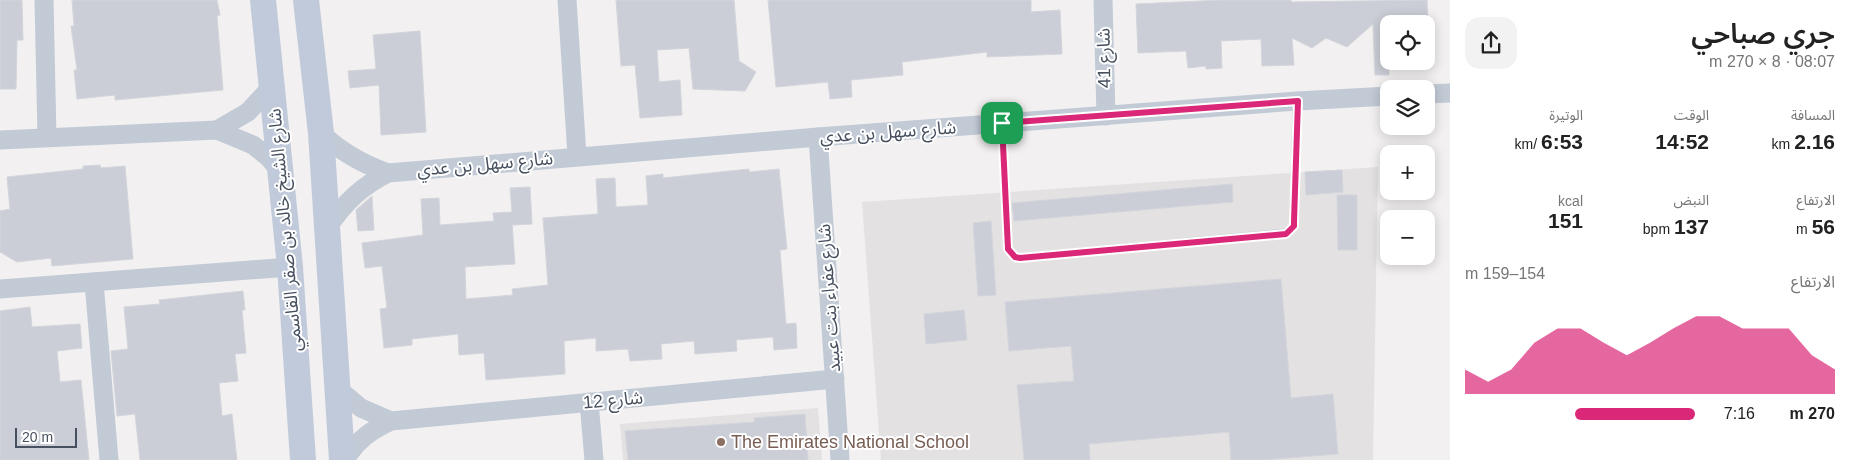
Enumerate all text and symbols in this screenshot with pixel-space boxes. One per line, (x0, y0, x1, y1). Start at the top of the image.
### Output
map controls (1380, 15, 1435, 265)
button: locate (1380, 15, 1435, 70)
button: share (1465, 17, 1517, 69)
text: جري صباحي (1691, 18, 1835, 49)
street label: شارع 41 (1093, 28, 1119, 88)
text: 08:07 · 8 × 270 m (1709, 53, 1835, 70)
button: layers (1380, 80, 1435, 135)
pin (981, 102, 1023, 144)
street label: شارع الشيخ خالد بن صقر القاسمي (264, 107, 310, 352)
text: الوتيرة (1549, 107, 1583, 123)
text: الوقت (1674, 107, 1709, 123)
text: المسافة (1791, 107, 1835, 123)
icon: arrive (988, 109, 1016, 137)
street label: شارع سهل بن عدي (819, 117, 957, 151)
text: 6:53 (1541, 130, 1583, 153)
text: 14:52 (1655, 130, 1709, 153)
text: 2.16 (1794, 130, 1835, 153)
text: /km (1515, 136, 1541, 152)
text: km (1772, 136, 1794, 152)
button: + (1380, 145, 1435, 200)
street label: شارع سهل بن عدي (416, 148, 554, 184)
text: النبض (1673, 192, 1709, 208)
text: الارتفاع (1797, 192, 1835, 208)
text: kcal (1558, 193, 1583, 209)
text: 151 (1548, 209, 1583, 232)
button: − (1380, 210, 1435, 265)
text: 137 (1674, 215, 1709, 238)
text: 56 (1812, 215, 1835, 238)
text: bpm (1643, 221, 1674, 237)
text: m (1796, 221, 1812, 237)
street label: شارع عفراء بنت عبيد (814, 223, 848, 373)
text: 154–159 m (1465, 265, 1545, 282)
text: الارتفاع (1791, 273, 1835, 290)
street label: شارع 12 (582, 387, 644, 417)
text: 7:16 (1724, 405, 1755, 422)
text: 270 m (1790, 405, 1835, 422)
scale bar (15, 425, 78, 448)
text: 20 m (22, 429, 53, 445)
place label: The Emirates National School (731, 432, 969, 452)
marker: The Emirates National School (715, 436, 727, 448)

